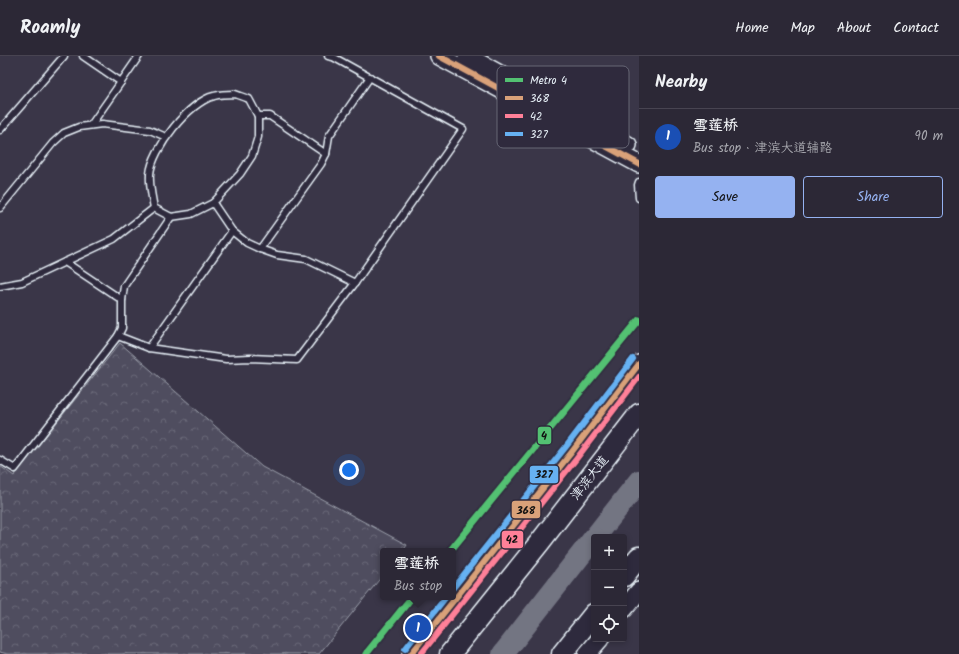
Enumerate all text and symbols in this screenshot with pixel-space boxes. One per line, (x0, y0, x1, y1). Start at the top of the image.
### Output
text: Roamly (20, 13, 80, 43)
text: Home (735, 17, 769, 39)
text: Map (791, 17, 815, 39)
text: About (837, 17, 871, 39)
text: Contact (893, 17, 939, 39)
legend (497, 66, 629, 148)
text: Nearby (655, 69, 707, 96)
text: Metro 4 (530, 72, 567, 90)
text: 368 (530, 90, 549, 108)
text: 42 (530, 108, 542, 126)
text: 雪莲桥 (693, 114, 738, 138)
text: 327 (530, 126, 549, 144)
text: 1 (666, 126, 670, 147)
text: 90 m (915, 126, 943, 147)
text: Bus stop · 津滨大道辅路 (693, 138, 832, 159)
button: Save (655, 176, 795, 218)
button: Share (803, 176, 943, 218)
line badge: 4 (537, 426, 552, 445)
text: 4 (541, 427, 547, 445)
street label: 津滨大道 (566, 451, 614, 505)
your location (339, 460, 359, 480)
line badge: 327 (529, 465, 559, 484)
text: 327 (534, 466, 554, 484)
line badge: 368 (511, 500, 541, 519)
text: 368 (516, 502, 536, 520)
line badge: 42 (501, 530, 524, 549)
text: 42 (506, 531, 518, 549)
map controls (591, 534, 627, 642)
button: + (591, 534, 627, 570)
popup (380, 548, 456, 600)
text: 雪莲桥 (394, 552, 439, 576)
button: − (591, 570, 627, 606)
text: Bus stop (394, 576, 442, 597)
button: locate (591, 606, 627, 642)
pin: 1 (405, 613, 431, 643)

